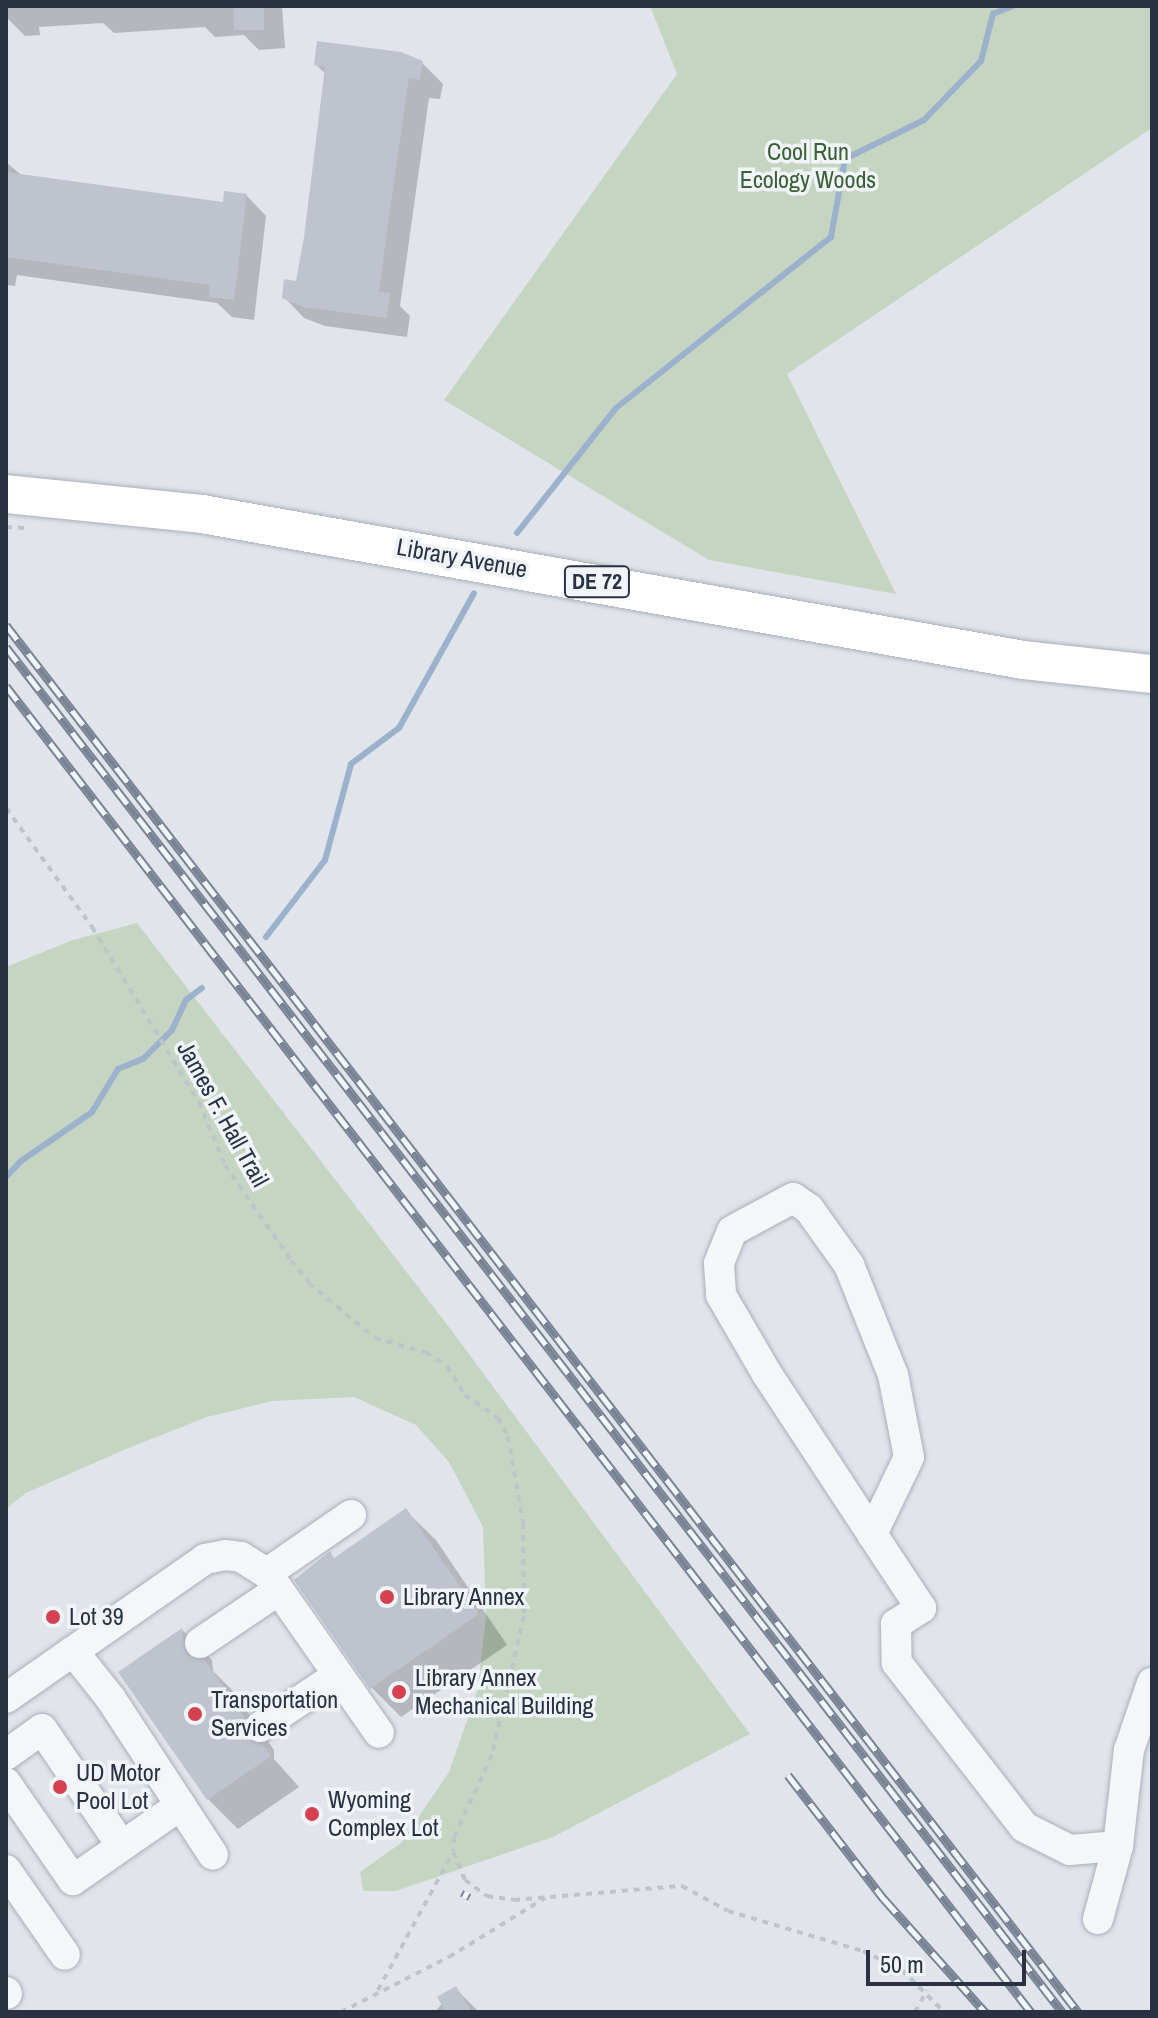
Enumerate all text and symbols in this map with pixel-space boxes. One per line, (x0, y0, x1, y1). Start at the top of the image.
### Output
park label: Cool Run Ecology Woods (740, 138, 876, 194)
street label: Library Avenue (394, 532, 530, 584)
road number: DE 72 (563, 564, 631, 600)
street label: James F. Hall Trail (171, 1036, 275, 1192)
place label: Library Annex (403, 1583, 526, 1611)
marker: Library Annex (378, 1588, 396, 1606)
place label: Lot 39 (69, 1603, 124, 1631)
marker: Lot 39 (44, 1608, 62, 1626)
place label: Library Annex Mechanical Building (415, 1664, 593, 1720)
marker: Library Annex Mechanical Building (390, 1683, 408, 1701)
place label: Transportation Services (211, 1686, 338, 1742)
marker: Transportation Services (186, 1705, 204, 1723)
place label: UD Motor Pool Lot (76, 1759, 160, 1815)
marker: UD Motor Pool Lot (51, 1778, 69, 1796)
place label: Wyoming Complex Lot (328, 1786, 438, 1842)
marker: Wyoming Complex Lot (303, 1805, 321, 1823)
scale bar (870, 1934, 1030, 1984)
text: 50 m (880, 1948, 924, 1980)

